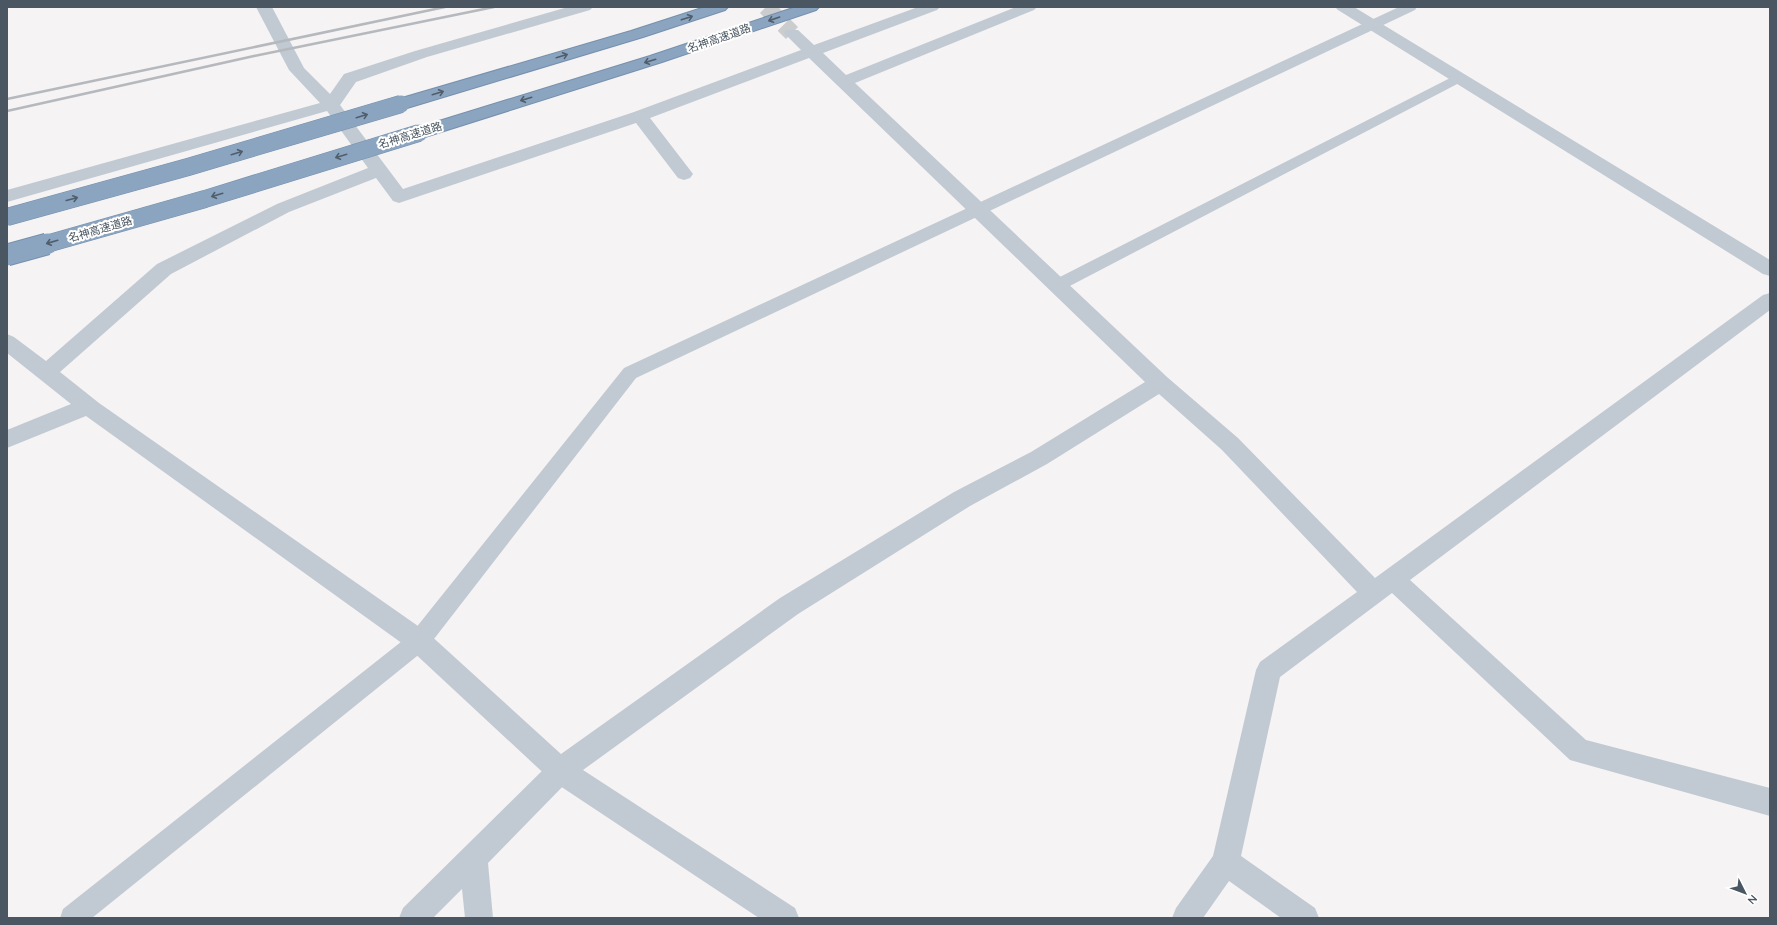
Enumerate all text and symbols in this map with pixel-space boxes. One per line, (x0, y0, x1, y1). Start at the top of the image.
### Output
one-way arrow (680, 14, 693, 21)
one-way arrow (768, 16, 780, 24)
street label: 名神高速道路 (686, 21, 752, 55)
one-way arrow (556, 52, 569, 59)
one-way arrow (644, 58, 657, 65)
one-way arrow (431, 89, 444, 96)
one-way arrow (520, 96, 533, 103)
one-way arrow (355, 112, 368, 119)
street label: 名神高速道路 (376, 119, 444, 151)
one-way arrow (231, 149, 244, 156)
one-way arrow (336, 153, 348, 161)
one-way arrow (211, 192, 224, 199)
one-way arrow (65, 195, 78, 202)
street label: 名神高速道路 (66, 213, 134, 245)
one-way arrow (46, 239, 59, 246)
north arrow (1725, 873, 1765, 913)
text: N (1745, 892, 1760, 907)

